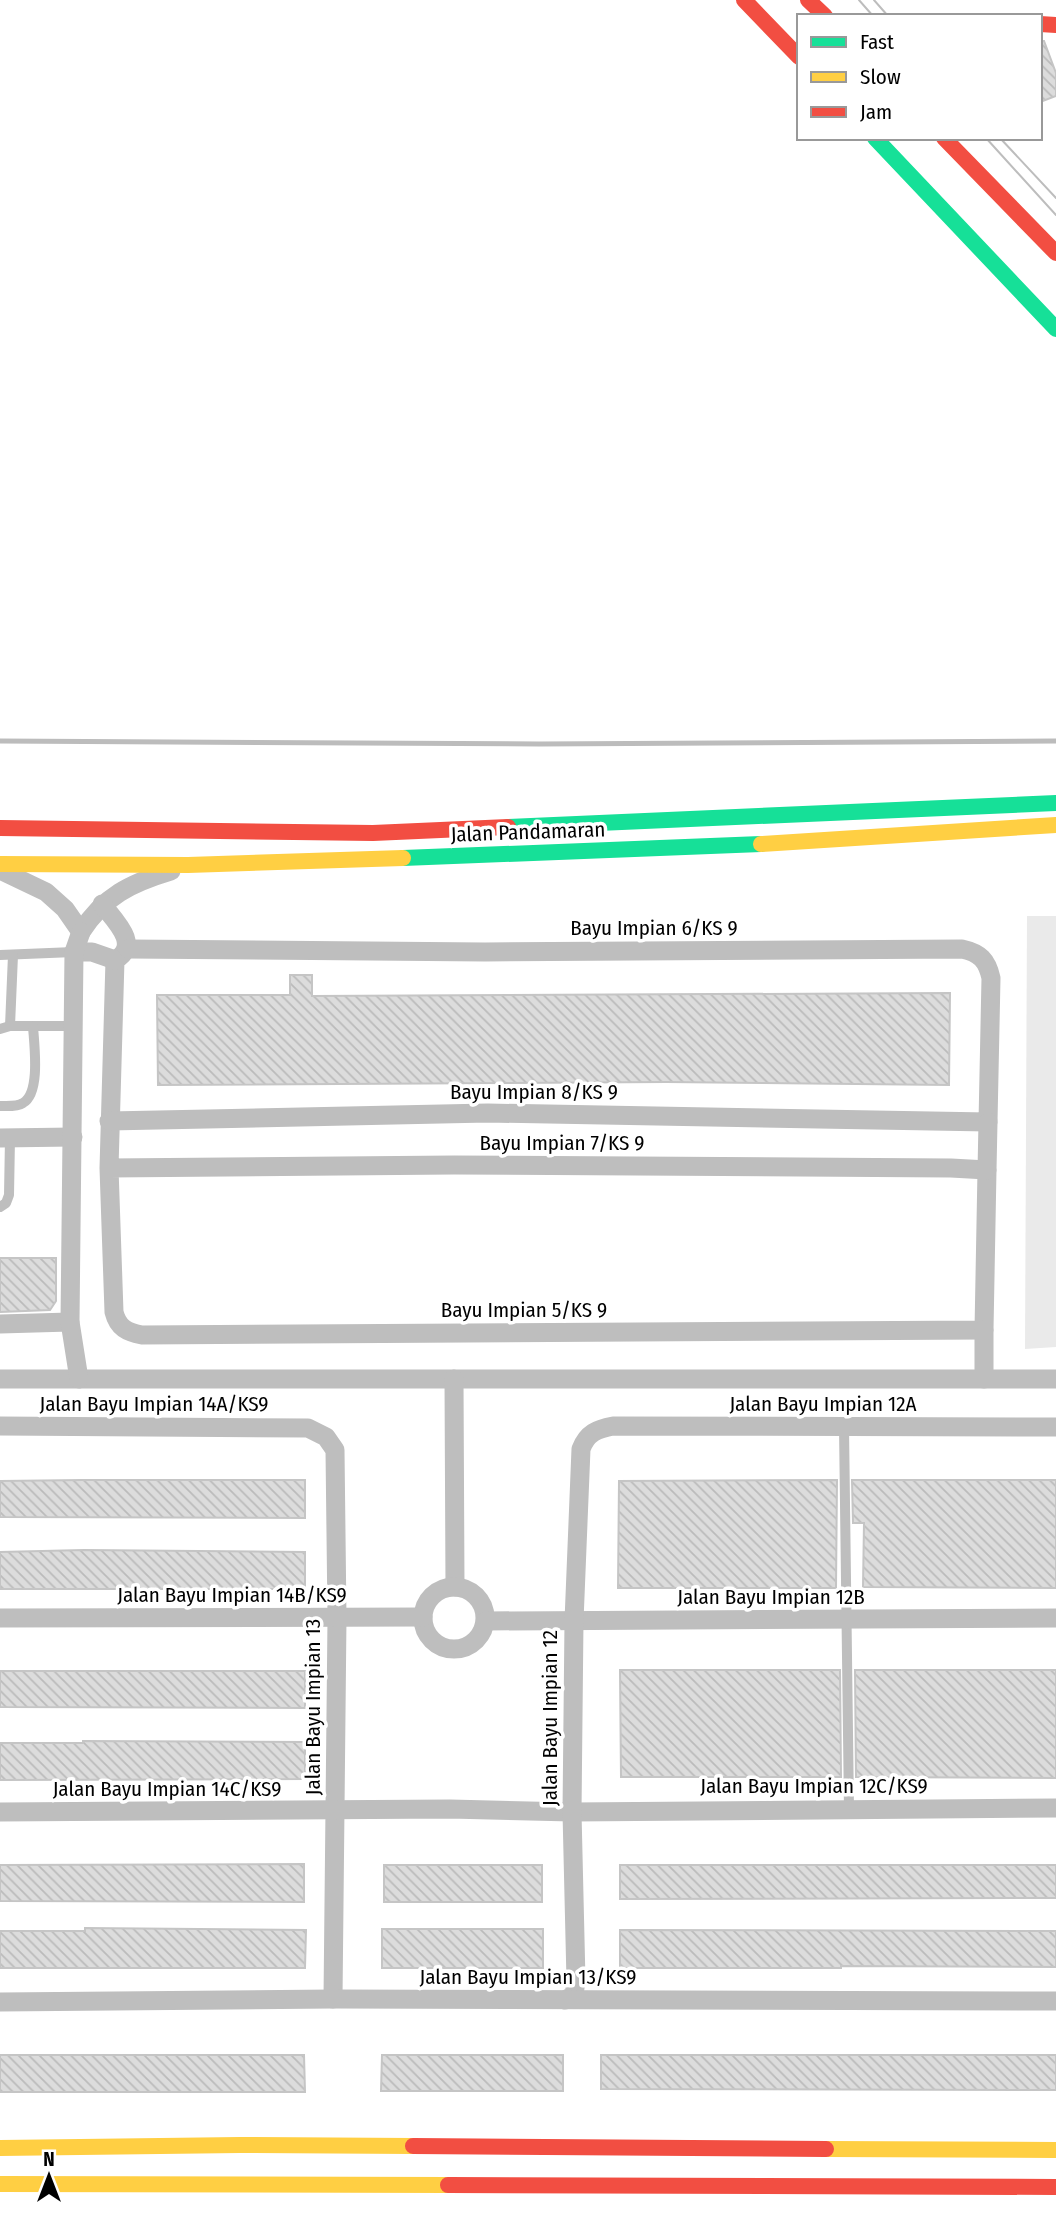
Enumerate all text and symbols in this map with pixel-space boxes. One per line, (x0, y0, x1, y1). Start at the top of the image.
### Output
legend (797, 14, 1042, 140)
text: Fast (860, 29, 894, 55)
text: Slow (860, 64, 901, 90)
text: Jam (860, 99, 892, 125)
street label: Jalan Pandamaran (450, 816, 606, 848)
street label: Bayu Impian 6/KS 9 (570, 915, 738, 941)
street label: Bayu Impian 8/KS 9 (450, 1079, 618, 1105)
street label: Bayu Impian 7/KS 9 (479, 1130, 645, 1156)
street label: Bayu Impian 5/KS 9 (441, 1297, 607, 1323)
street label: Jalan Bayu Impian 14A/KS9 (39, 1391, 269, 1417)
street label: Jalan Bayu Impian 12A (729, 1391, 917, 1417)
street label: Jalan Bayu Impian 14B/KS9 (117, 1582, 347, 1608)
street label: Jalan Bayu Impian 12B (677, 1584, 865, 1610)
street label: Jalan Bayu Impian 13 (300, 1619, 326, 1795)
street label: Jalan Bayu Impian 12 (537, 1630, 563, 1806)
street label: Jalan Bayu Impian 12C/KS9 (700, 1773, 928, 1799)
street label: Jalan Bayu Impian 14C/KS9 (53, 1776, 281, 1802)
street label: Jalan Bayu Impian 13/KS9 (420, 1964, 636, 1990)
north arrow (14, 2141, 84, 2211)
text: N (43, 2148, 55, 2171)

